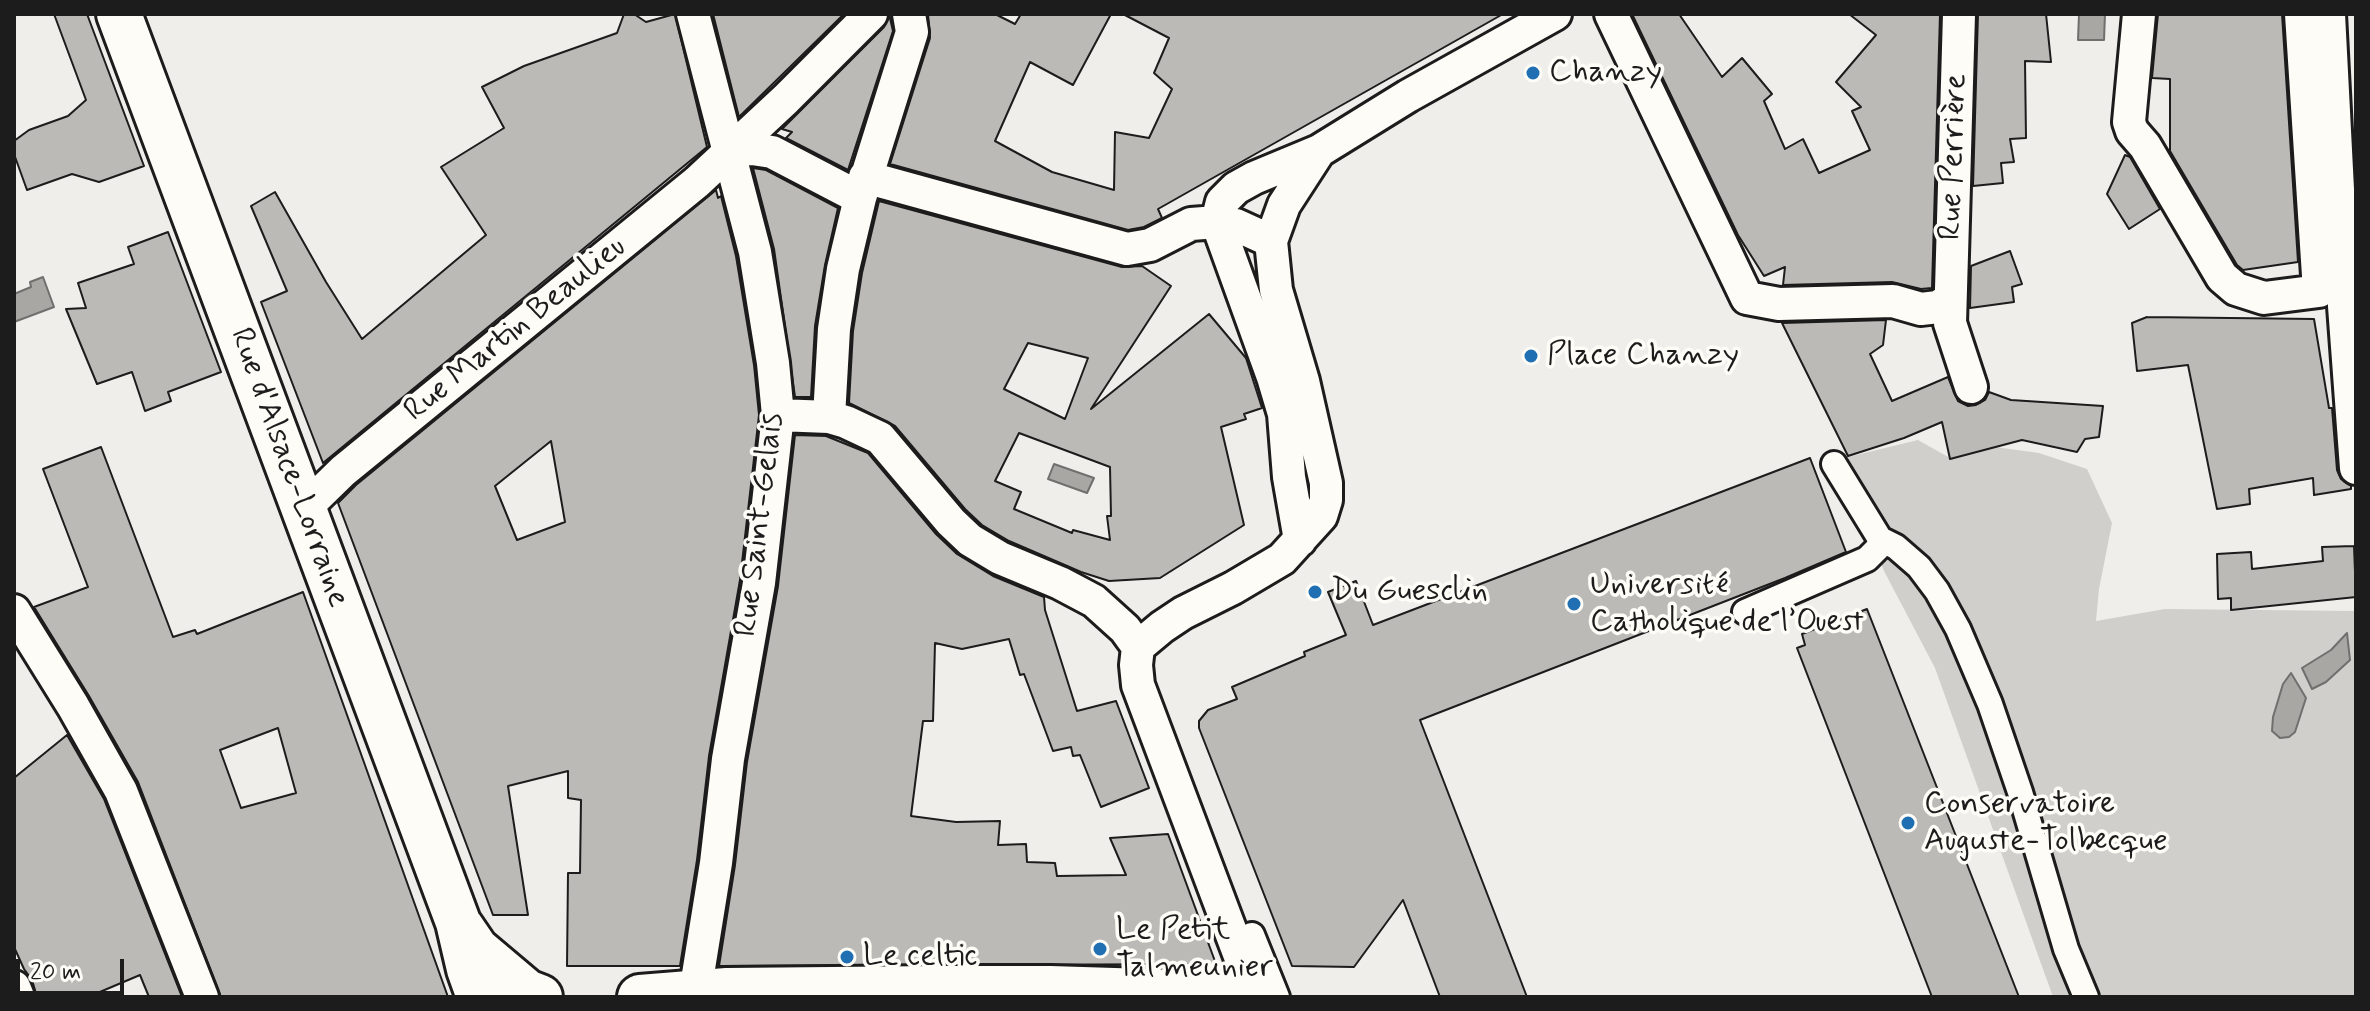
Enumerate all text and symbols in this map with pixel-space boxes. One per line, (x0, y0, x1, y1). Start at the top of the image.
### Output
place label: Chanzy (1549, 54, 1662, 92)
marker: Chanzy (1524, 64, 1542, 82)
street label: Rue Perrière (1933, 73, 1977, 241)
street label: Rue Martin Beaulieu (397, 229, 635, 431)
street label: Rue d'Alsace-Lorraine (220, 323, 356, 613)
place label: Place Chanzy (1547, 337, 1739, 375)
marker: Place Chanzy (1522, 347, 1540, 365)
street label: Rue Saint-Gelais (728, 411, 794, 639)
place label: Université Catholique de l’Ouest (1590, 567, 1864, 642)
place label: Du Guesclin (1331, 573, 1488, 611)
marker: Du Guesclin (1306, 583, 1324, 601)
marker: Université Catholique de l’Ouest (1565, 595, 1583, 613)
place label: Conservatoire Auguste-Tolbecque (1924, 786, 2168, 861)
marker: Conservatoire Auguste-Tolbecque (1899, 814, 1917, 832)
place label: Le Petit Talmeunier (1116, 912, 1273, 987)
place label: Le celtic (863, 938, 977, 976)
marker: Le Petit Talmeunier (1091, 940, 1109, 958)
scale bar (20, 943, 128, 993)
marker: Le celtic (838, 948, 856, 966)
text: 20 m (30, 957, 81, 988)

